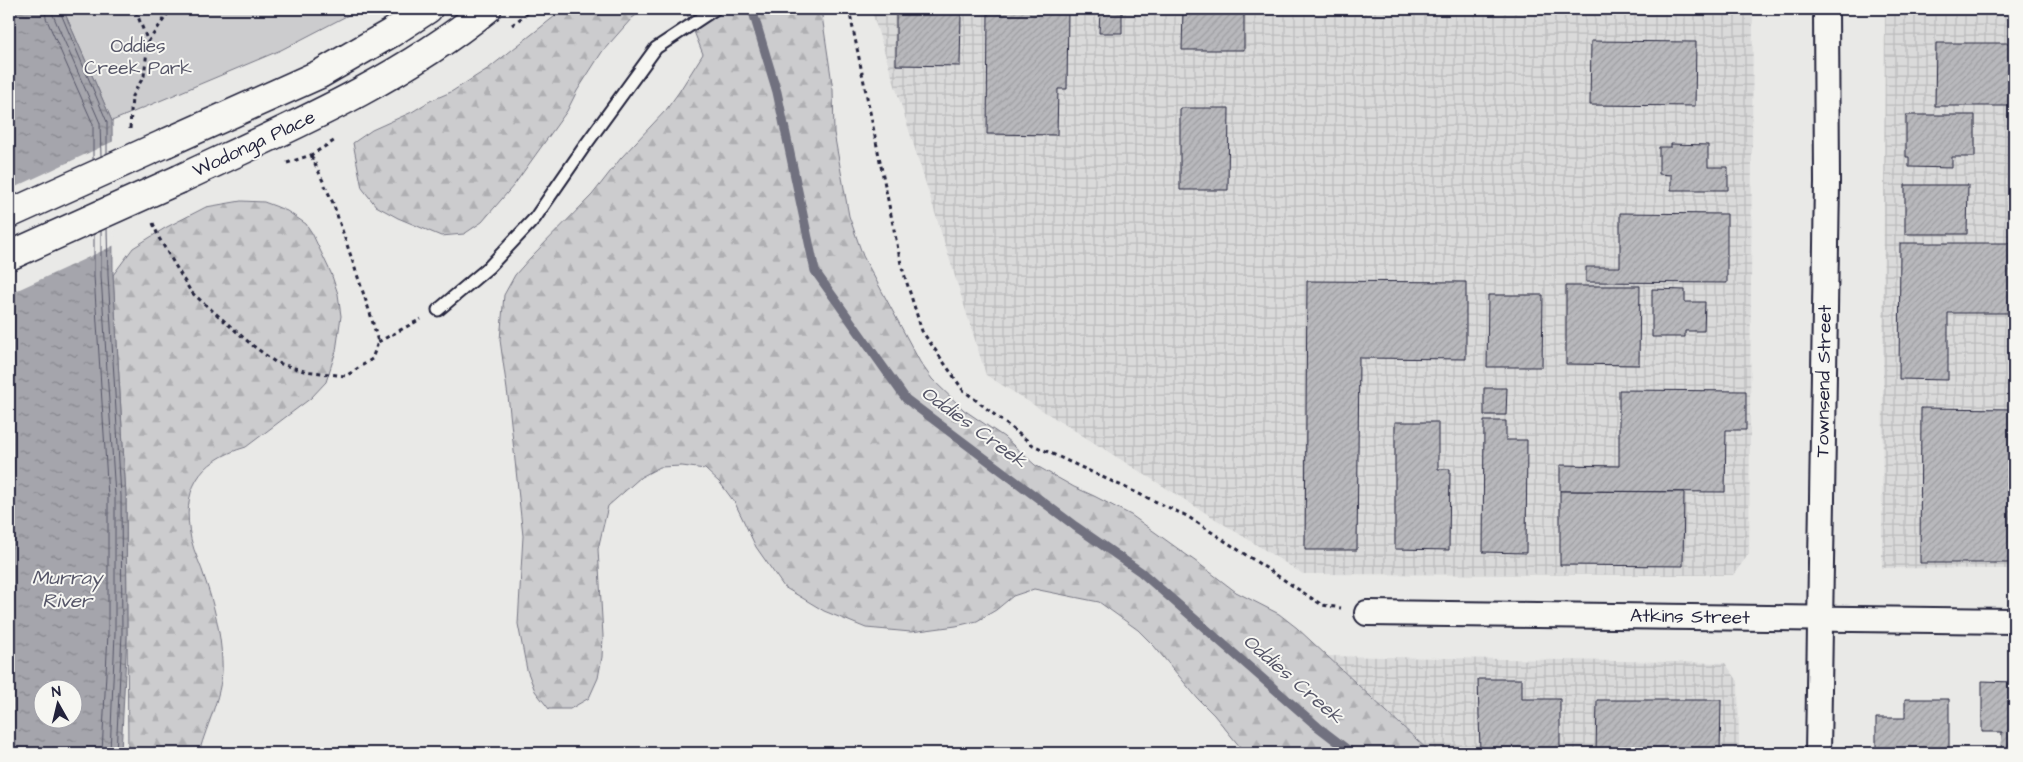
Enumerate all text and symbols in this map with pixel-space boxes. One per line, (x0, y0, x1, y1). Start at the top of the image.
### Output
park label: Oddies Creek Park (84, 33, 192, 82)
street label: Wodonga Place (188, 104, 320, 185)
street label: Townsend Street (1809, 304, 1839, 458)
water label: Oddies Creek (915, 379, 1033, 475)
water label: Murray River (32, 564, 104, 615)
street label: Atkins Street (1630, 602, 1750, 632)
water label: Oddies Creek (1237, 627, 1350, 731)
north arrow (32, 680, 82, 730)
text: N (51, 682, 62, 703)

